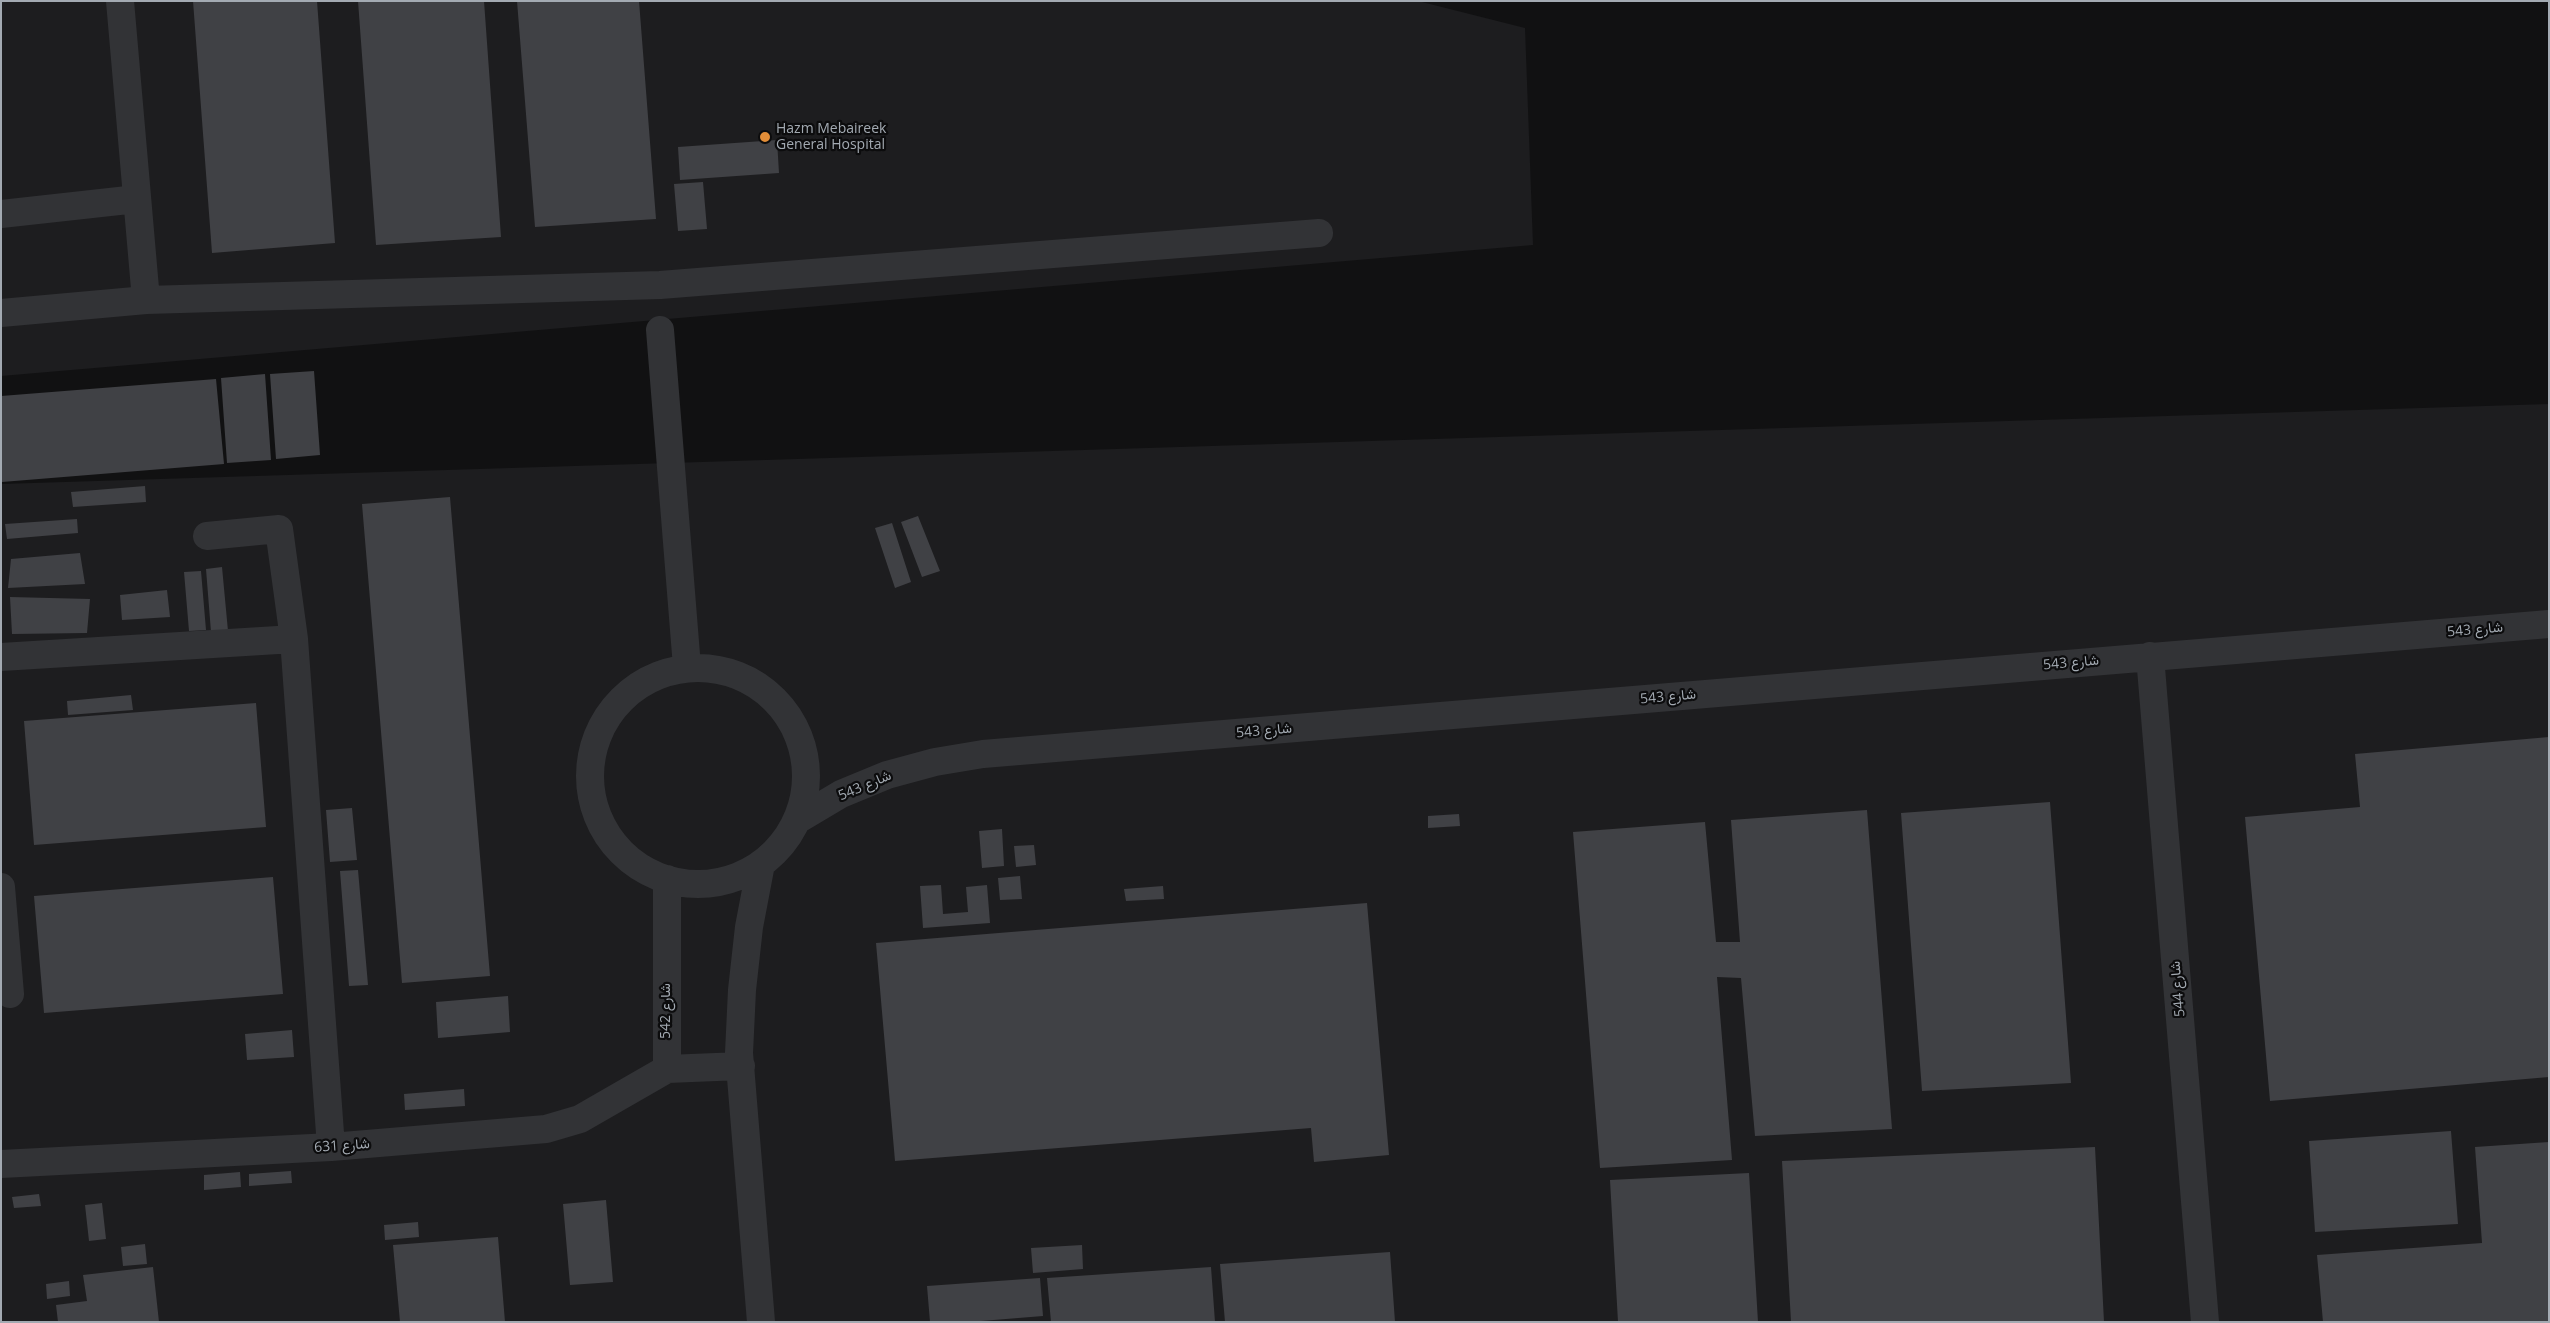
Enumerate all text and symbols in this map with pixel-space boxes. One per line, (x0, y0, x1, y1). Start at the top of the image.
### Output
place label: Hazm Mebaireek General Hospital (776, 121, 886, 154)
marker: Hazm Mebaireek General Hospital (758, 130, 772, 144)
street label: شارع 543 (2446, 619, 2504, 641)
street label: شارع 543 (2042, 652, 2100, 674)
street label: شارع 543 (1639, 686, 1697, 708)
street label: شارع 543 (1235, 720, 1293, 742)
street label: شارع 543 (836, 767, 894, 805)
street label: شارع 544 (2167, 960, 2189, 1018)
street label: شارع 542 (658, 983, 674, 1039)
street label: شارع 631 (314, 1136, 370, 1156)

